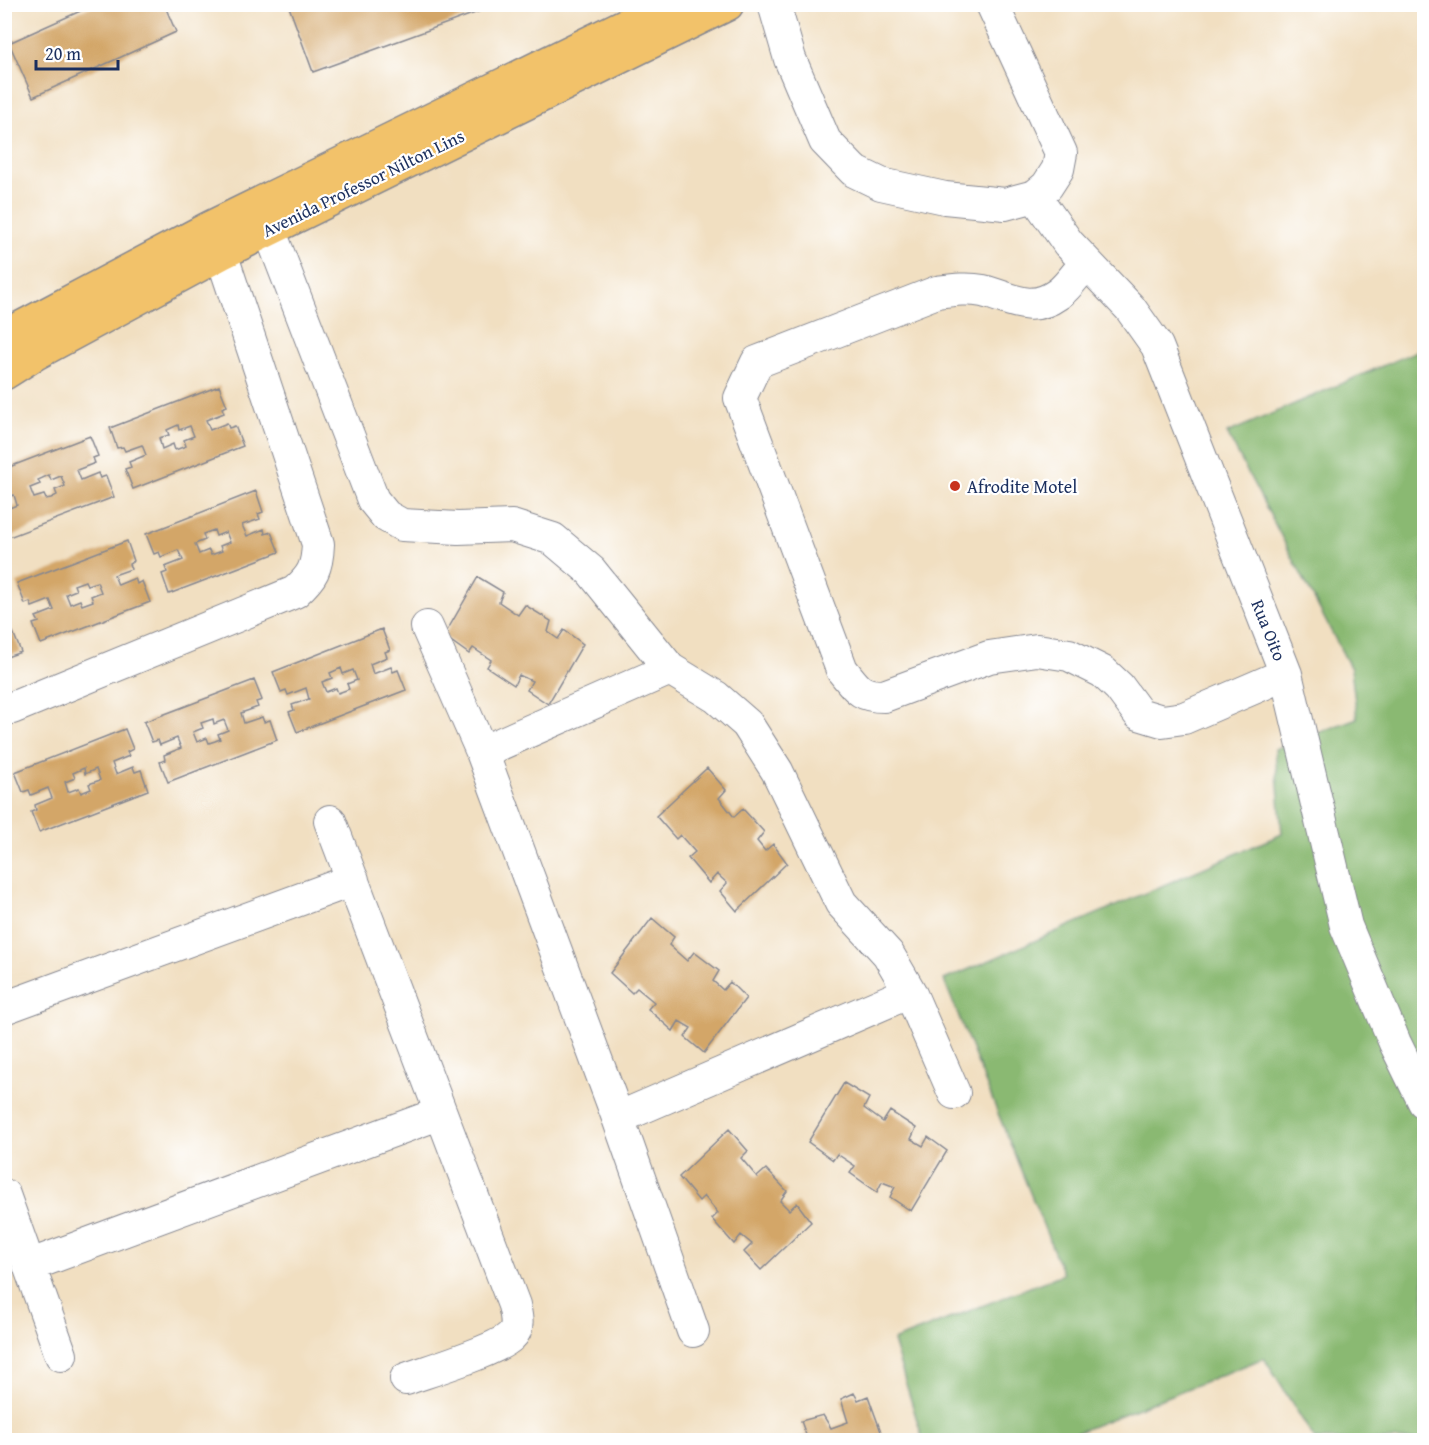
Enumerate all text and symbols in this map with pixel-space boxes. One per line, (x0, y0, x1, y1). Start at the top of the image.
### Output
scale bar (36, 33, 118, 71)
text: 20 m (45, 40, 81, 67)
street label: Avenida Professor Nilton Lins (257, 122, 469, 244)
place label: Afrodite Motel (967, 473, 1077, 500)
marker: Afrodite Motel (948, 479, 962, 493)
street label: Rua Oito (1244, 595, 1294, 665)

